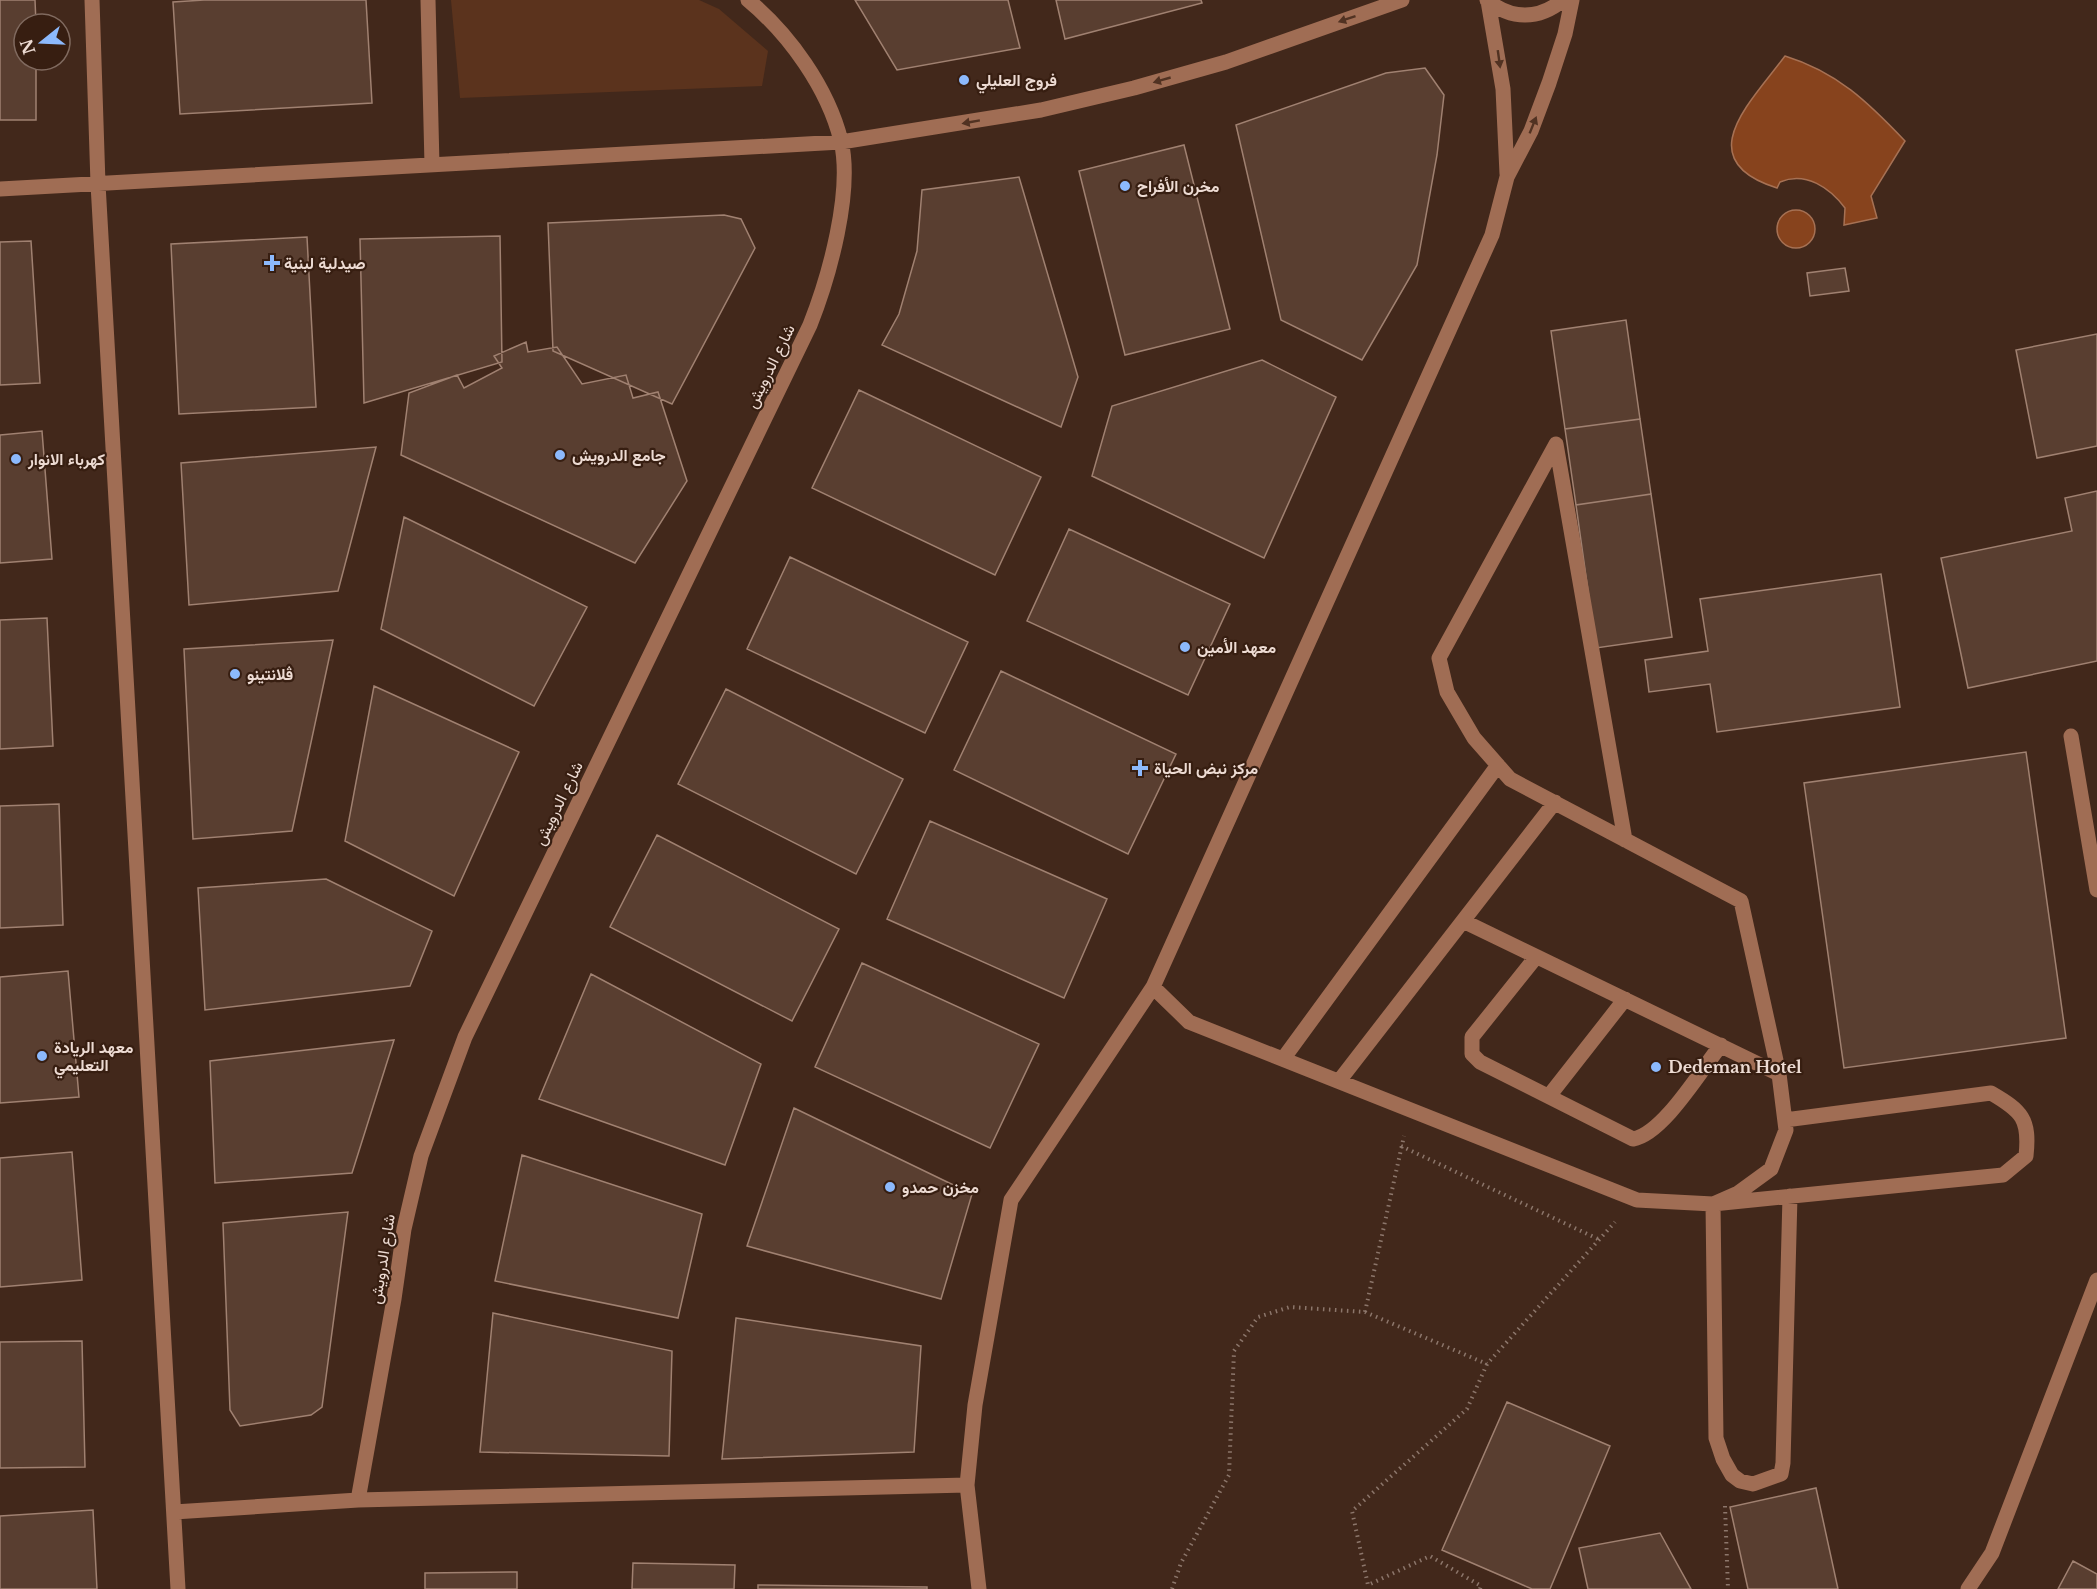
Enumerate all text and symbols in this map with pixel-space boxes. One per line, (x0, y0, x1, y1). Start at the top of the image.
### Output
north arrow (12, 12, 72, 72)
one-way arrow (1338, 15, 1356, 25)
text: N (16, 36, 40, 57)
one-way arrow (1494, 50, 1503, 69)
place label: فروج العليلي (976, 70, 1057, 94)
marker: فروج العليلي (957, 73, 971, 87)
one-way arrow (1153, 76, 1171, 85)
one-way arrow (1528, 115, 1538, 133)
one-way arrow (962, 118, 981, 127)
place label: مخرن الأفراح (1137, 176, 1220, 197)
marker: مخرن الأفراح (1118, 179, 1132, 193)
place label: صيدلية لبنية (284, 253, 365, 273)
marker: صيدلية لبنية (265, 256, 279, 270)
street label: شارع الدرويش (741, 321, 801, 412)
place label: جامع الدرويش (572, 445, 666, 467)
marker: جامع الدرويش (553, 448, 567, 462)
place label: كهرباء الانوار (27, 449, 105, 470)
marker: كهرباء الانوار (9, 452, 23, 466)
place label: معهد الأمين (1197, 637, 1276, 658)
marker: معهد الأمين (1178, 640, 1192, 654)
place label: ڤلانتينو (247, 664, 293, 685)
marker: ڤلانتينو (228, 667, 242, 681)
street label: شارع الدرويش (529, 758, 589, 849)
place label: مركز نبض الحياة (1154, 758, 1259, 779)
marker: مركز نبض الحياة (1131, 759, 1149, 777)
place label: معهد الريادة التعليمي (54, 1037, 134, 1079)
marker: معهد الريادة التعليمي (35, 1049, 49, 1063)
place label: Dedeman Hotel (1668, 1057, 1802, 1077)
marker: Dedeman Hotel (1649, 1060, 1663, 1074)
place label: مخزن حمدو (902, 1177, 979, 1198)
marker: مخزن حمدو (883, 1180, 897, 1194)
street label: شارع الدرويش (365, 1213, 401, 1306)

